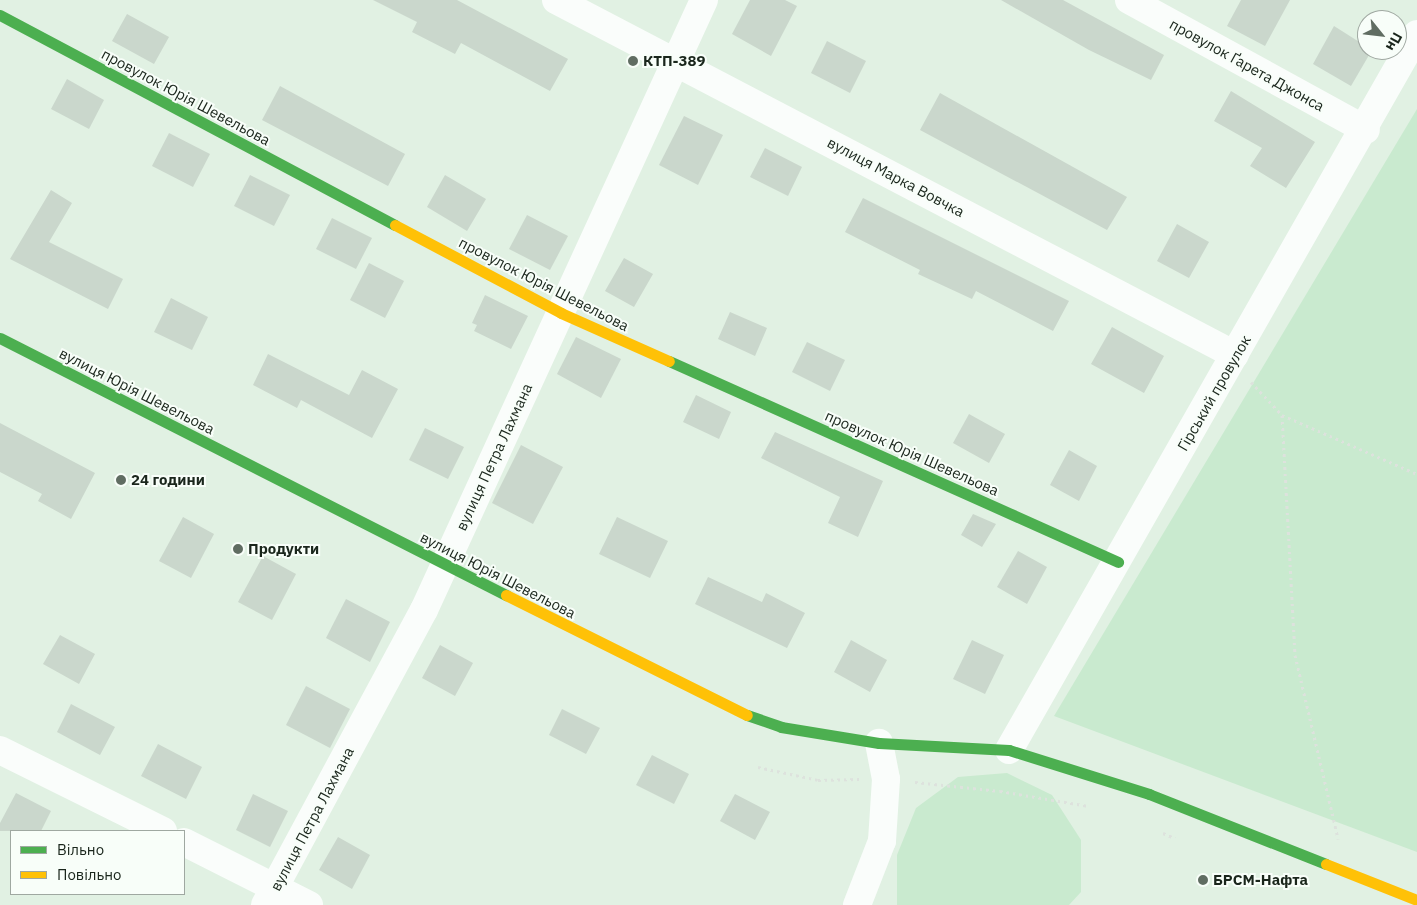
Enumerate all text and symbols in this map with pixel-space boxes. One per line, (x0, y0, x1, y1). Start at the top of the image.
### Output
north arrow (1357, 10, 1407, 60)
street label: провулок Ґарета Джонса (1166, 15, 1328, 115)
text: Пн (1382, 29, 1407, 54)
street label: провулок Юрія Шевельова (99, 45, 273, 149)
place label: КТП-389 (643, 52, 706, 70)
marker: КТП-389 (627, 55, 639, 67)
street label: вулиця Марка Вовчка (824, 133, 968, 221)
street label: провулок Юрія Шевельова (456, 233, 632, 335)
street label: Гірський провулок (1174, 332, 1254, 454)
street label: вулиця Юрія Шевельова (56, 344, 218, 438)
street label: вулиця Петра Лахмана (452, 381, 536, 533)
street label: провулок Юрія Шевельова (822, 406, 1002, 500)
place label: 24 години (131, 471, 205, 489)
marker: 24 години (115, 474, 127, 486)
street label: вулиця Юрія Шевельова (417, 528, 579, 622)
place label: Продукти (248, 540, 319, 558)
marker: Продукти (232, 543, 244, 555)
street label: вулиця Петра Лахмана (266, 744, 358, 894)
legend (10, 830, 185, 895)
text: Вільно (57, 840, 104, 859)
text: Повільно (57, 865, 121, 884)
place label: БРСМ-Нафта (1213, 871, 1308, 889)
marker: БРСМ-Нафта (1197, 874, 1209, 886)

